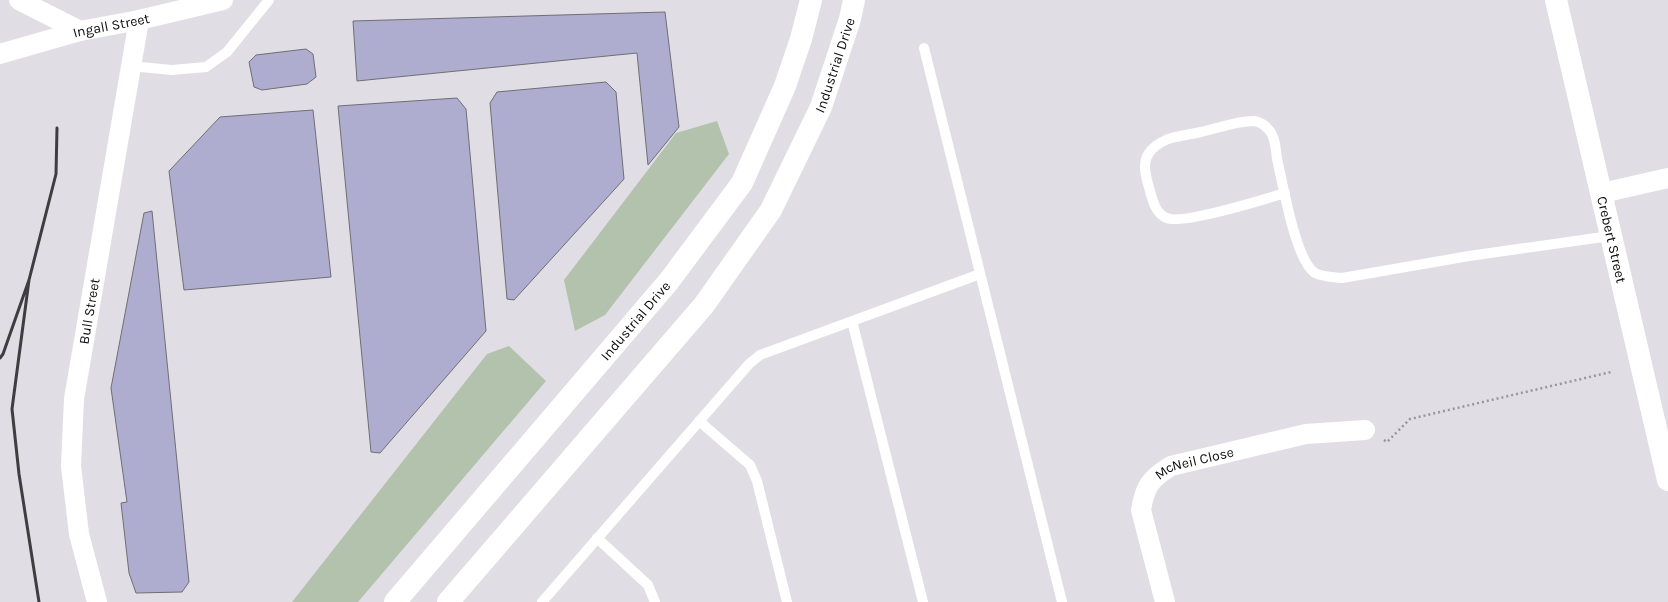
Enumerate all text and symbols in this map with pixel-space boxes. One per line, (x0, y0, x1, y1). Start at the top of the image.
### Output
street label: Ingall Street (71, 9, 151, 41)
street label: Industrial Drive (811, 16, 858, 115)
street label: Crebert Street (1594, 195, 1630, 285)
street label: Bull Street (75, 277, 103, 346)
street label: Industrial Drive (597, 278, 674, 364)
street label: McNeil Close (1151, 443, 1235, 483)

